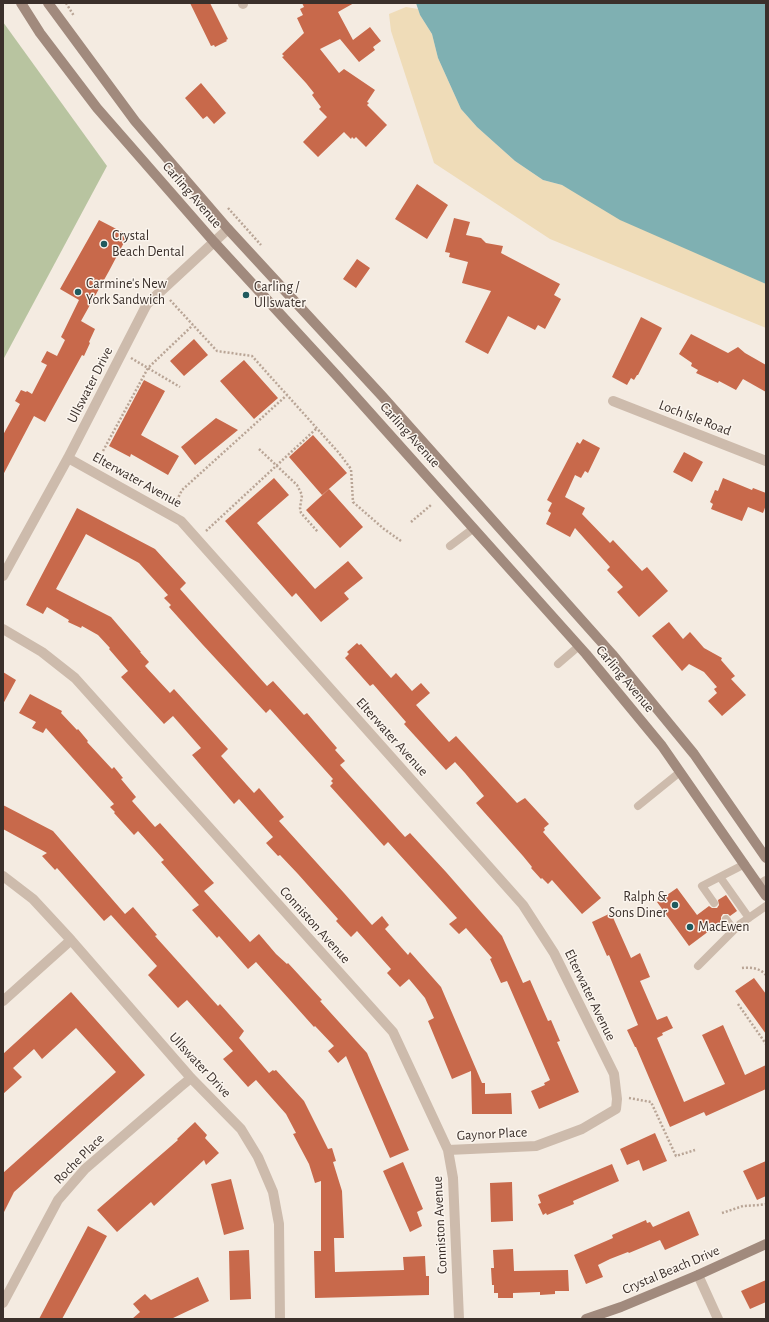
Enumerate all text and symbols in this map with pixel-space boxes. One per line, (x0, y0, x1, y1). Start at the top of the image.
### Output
street label: Carling Avenue (159, 158, 225, 232)
place label: Crystal Beach Dental (112, 228, 184, 260)
marker: Crystal Beach Dental (99, 239, 109, 249)
place label: Carmine's New York Sandwich (86, 276, 167, 308)
place label: Carling / Ullswater (254, 279, 306, 312)
marker: Carmine's New York Sandwich (73, 287, 83, 297)
marker: Carling / Ullswater (241, 290, 251, 300)
street label: Ullswater Drive (64, 344, 116, 426)
street label: Loch Isle Road (656, 397, 734, 439)
street label: Carling Avenue (376, 399, 444, 471)
street label: Elterwater Avenue (89, 448, 185, 512)
street label: Carling Avenue (592, 642, 658, 716)
street label: Elterwater Avenue (352, 694, 432, 780)
street label: Conniston Avenue (276, 883, 354, 967)
place label: Ralph & Sons Diner (609, 889, 667, 922)
marker: Ralph & Sons Diner (670, 900, 680, 910)
place label: MacEwen (698, 919, 750, 935)
marker: MacEwen (685, 922, 695, 932)
street label: Elterwater Avenue (561, 947, 619, 1043)
street label: Ullswater Drive (165, 1029, 235, 1101)
street label: Gaynor Place (456, 1124, 528, 1144)
street label: Roche Place (50, 1130, 108, 1188)
street label: Conniston Avenue (429, 1176, 451, 1274)
street label: Crystal Beach Drive (620, 1242, 722, 1298)

